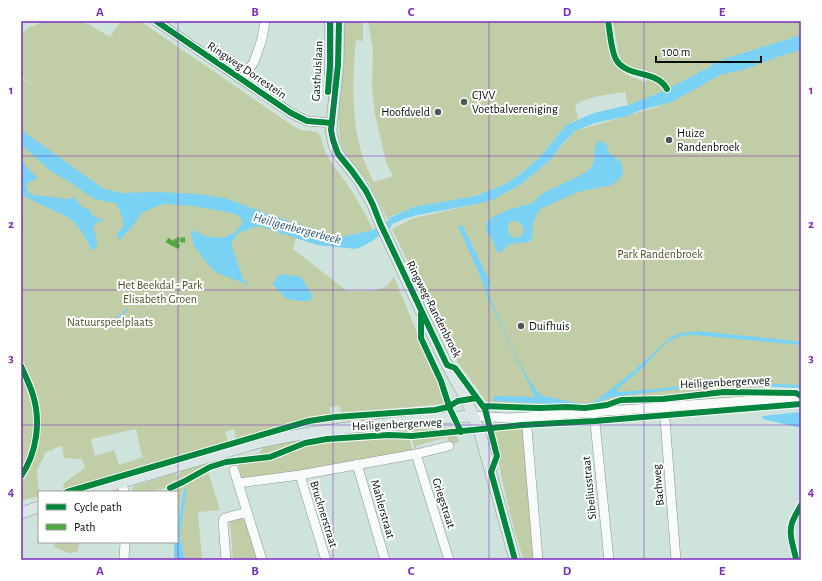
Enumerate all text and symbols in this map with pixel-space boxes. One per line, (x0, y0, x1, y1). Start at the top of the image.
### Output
text: A (96, 6, 104, 19)
text: B (251, 6, 259, 19)
text: C (408, 6, 415, 19)
text: D (563, 6, 572, 19)
text: E (719, 6, 726, 19)
scale bar (656, 38, 761, 64)
street label: Ringweg Dorrestein (205, 39, 289, 101)
street label: Gasthuislaan (309, 40, 325, 102)
text: 100 m (662, 46, 690, 58)
text: 1 (9, 84, 13, 97)
text: 1 (809, 84, 813, 97)
place label: CJVV Voetbalvereniging (472, 89, 558, 115)
marker: CJVV Voetbalvereniging (459, 97, 469, 107)
place label: Hoofdveld (381, 106, 430, 118)
marker: Hoofdveld (433, 107, 443, 117)
place label: Huize Randenbroek (677, 127, 740, 153)
marker: Huize Randenbroek (664, 135, 674, 145)
water label: Heiligenbergerbeek (252, 211, 342, 247)
text: 2 (8, 218, 14, 231)
text: 2 (808, 218, 814, 231)
park label: Park Randenbroek (617, 248, 703, 260)
street label: Ringweg-Randenbroek (404, 259, 464, 360)
park label: Het Beekdal - Park Elisabeth Groen (117, 279, 203, 305)
park label: Natuurspeelplaats (67, 316, 153, 328)
place label: Duifhuis (529, 320, 569, 332)
marker: Duifhuis (516, 321, 526, 331)
text: 3 (8, 352, 14, 365)
text: 3 (808, 352, 814, 365)
street label: Heiligenbergerweg (680, 374, 770, 390)
street label: Heiligenbergerweg (352, 416, 442, 432)
street label: Sibeliusstraat (580, 456, 598, 520)
street label: Bachweg (650, 464, 666, 506)
street label: Griegstraat (430, 476, 458, 530)
street label: Mahlerstraat (369, 478, 397, 540)
street label: Brucknerstraat (308, 479, 340, 549)
text: 4 (8, 486, 15, 499)
text: 4 (808, 486, 815, 499)
legend (38, 491, 178, 543)
text: Cycle path (74, 501, 122, 514)
text: Path (74, 521, 96, 533)
text: A (96, 565, 104, 578)
text: B (251, 565, 259, 578)
text: C (408, 565, 415, 578)
text: D (563, 565, 572, 578)
text: E (719, 565, 726, 578)

